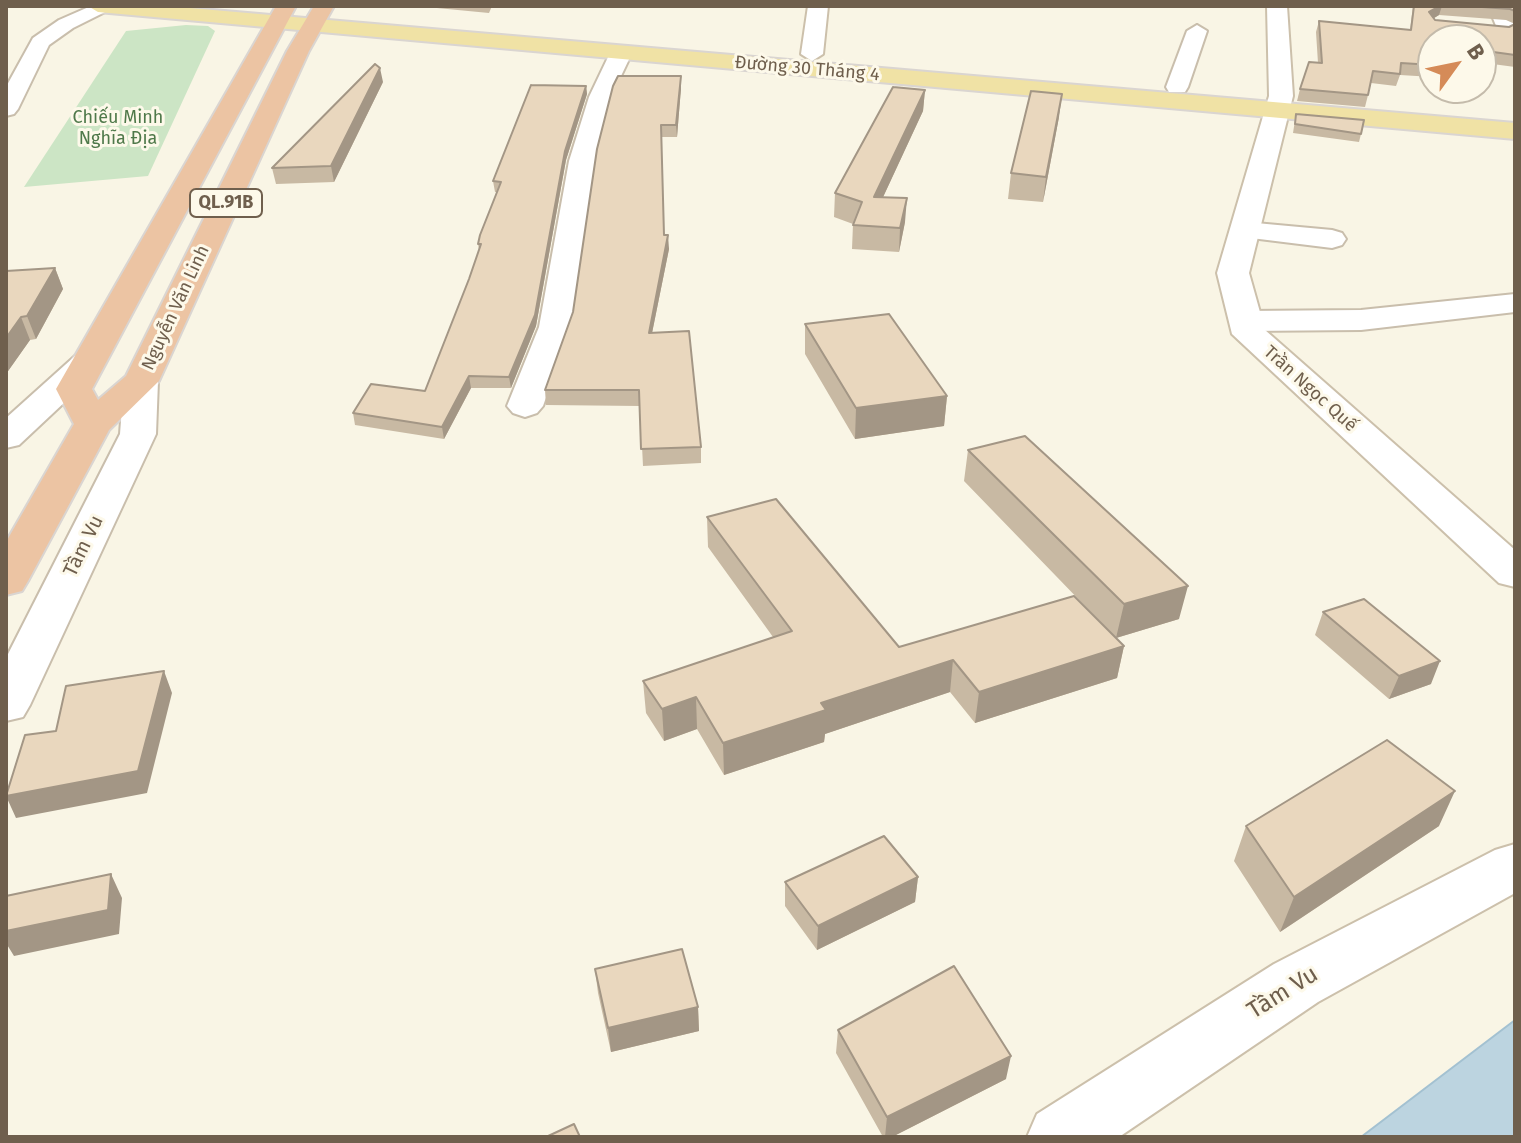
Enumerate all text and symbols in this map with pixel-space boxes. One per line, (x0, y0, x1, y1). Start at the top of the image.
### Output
north arrow (1417, 24, 1497, 104)
text: B (1461, 39, 1491, 65)
street label: Đường 30 Tháng 4 (734, 52, 880, 86)
park label: Chiếu Minh Nghĩa Địa (73, 107, 163, 150)
road number: QL.91B (190, 189, 262, 217)
street label: Nguyễn Văn Linh (138, 242, 214, 374)
street label: Trần Ngọc Quế (1259, 341, 1361, 437)
street label: Tầm Vu (59, 512, 109, 580)
street label: Tầm Vu (1242, 960, 1324, 1026)

